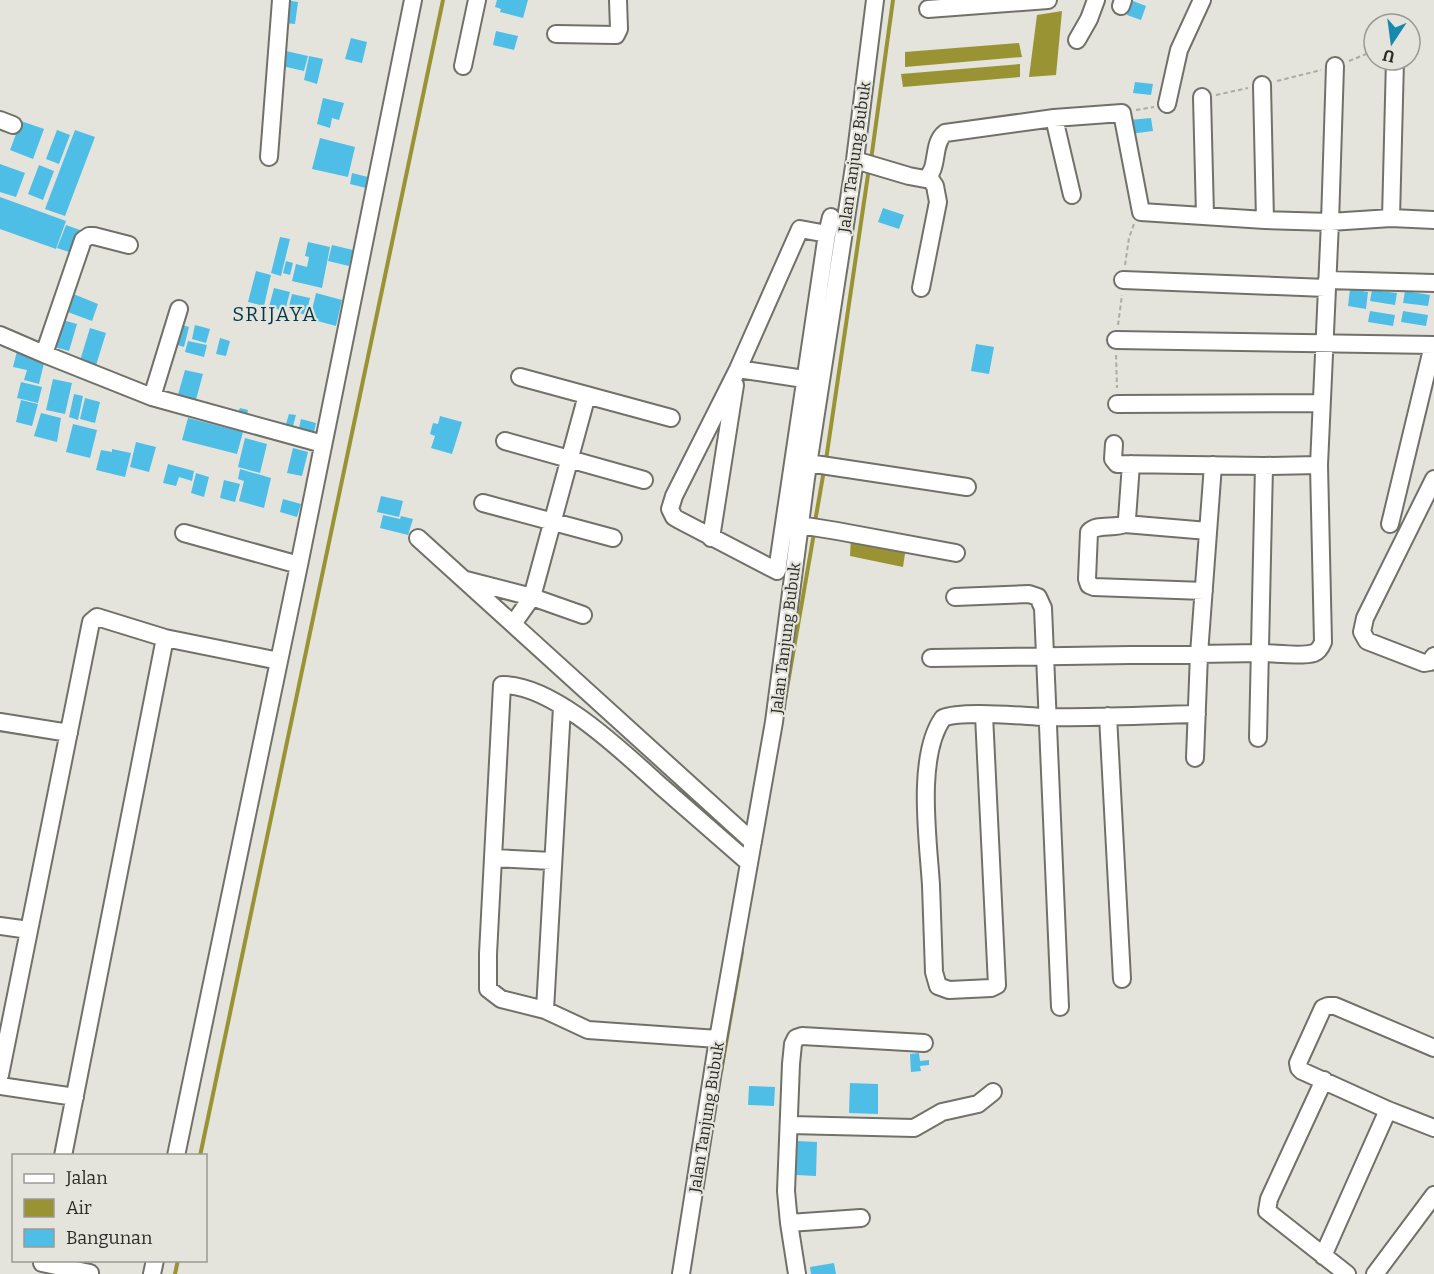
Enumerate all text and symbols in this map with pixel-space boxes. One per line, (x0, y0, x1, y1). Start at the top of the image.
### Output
north arrow (1362, 12, 1422, 72)
text: U (1381, 46, 1397, 67)
street label: Jalan Tanjung Bubuk (834, 80, 874, 235)
district label: SRIJAYA (232, 302, 318, 326)
street label: Jalan Tanjung Bubuk (767, 561, 804, 716)
street label: Jalan Tanjung Bubuk (685, 1040, 728, 1195)
legend (12, 1154, 207, 1262)
text: Jalan (65, 1167, 108, 1189)
text: Air (66, 1197, 92, 1219)
text: Bangunan (66, 1227, 153, 1249)

